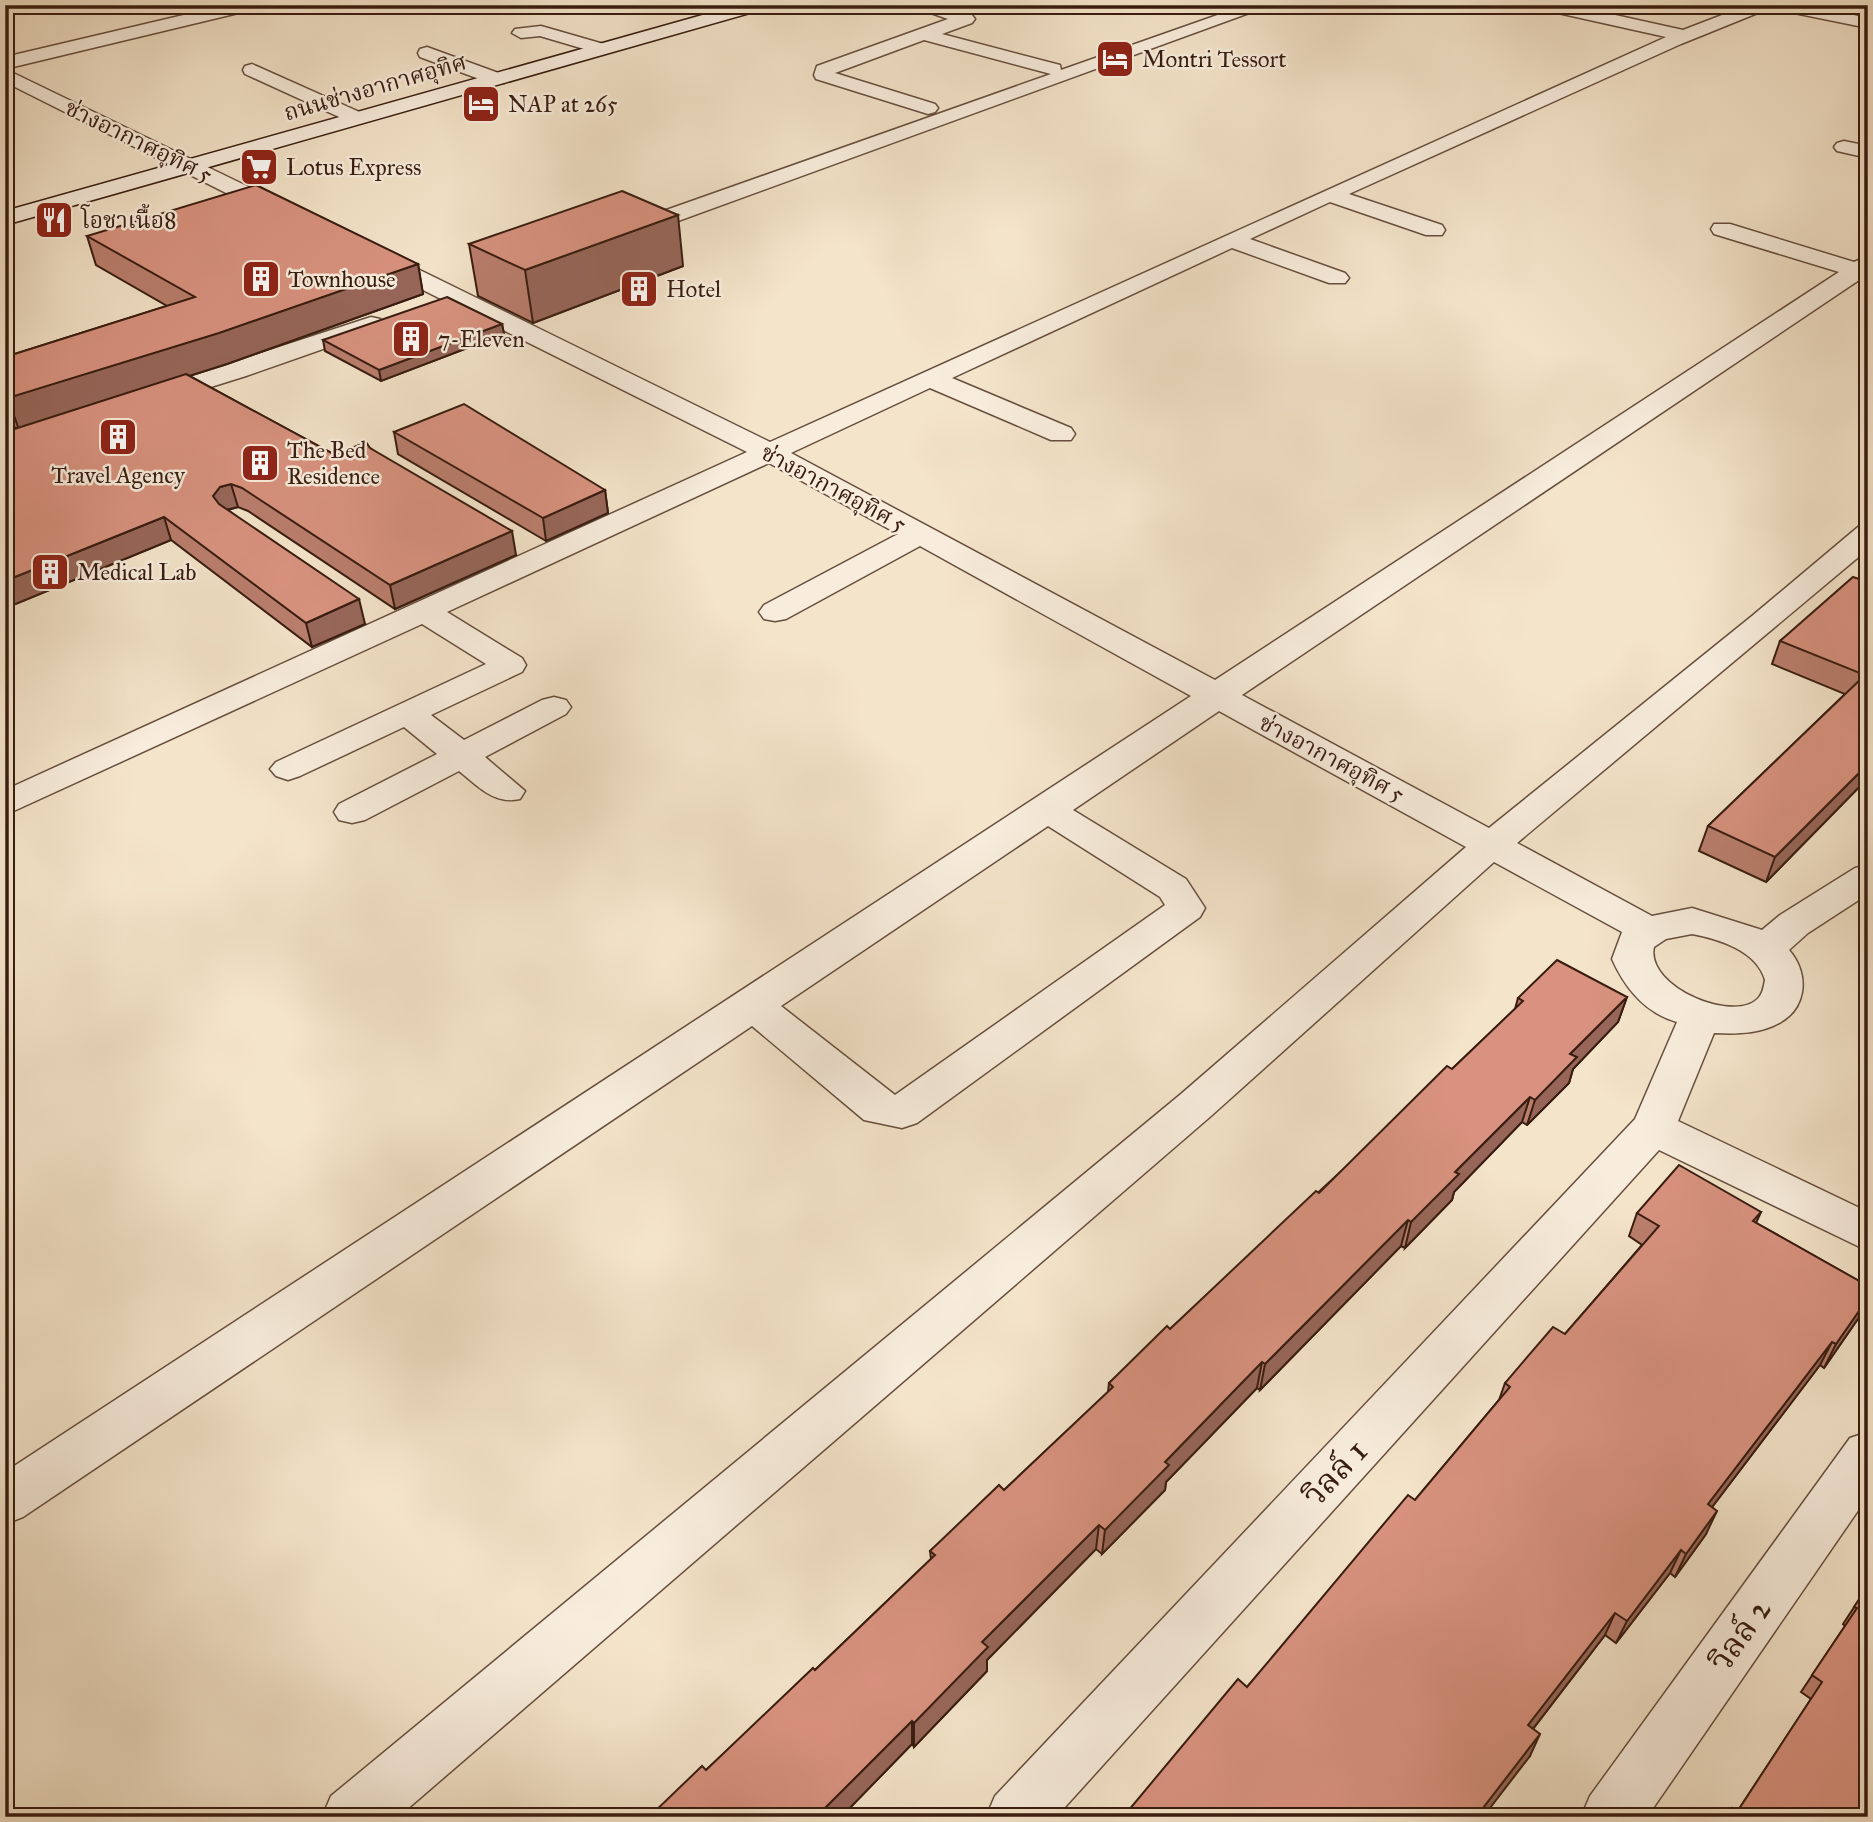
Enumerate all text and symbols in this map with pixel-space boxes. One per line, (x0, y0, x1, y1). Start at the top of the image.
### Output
hotel icon: Montri Tessort (1094, 38, 1136, 80)
place label: Montri Tessort (1142, 45, 1286, 73)
street label: ถนนช่างอากาศอุทิศ (280, 48, 470, 127)
hotel icon: NAP at 265 (460, 83, 502, 125)
place label: NAP at 265 (508, 90, 618, 118)
street label: ช่างอากาศอุทิศ 5 (60, 93, 217, 190)
supermarket icon: Lotus Express (238, 146, 280, 188)
place label: Lotus Express (286, 153, 421, 181)
restaurant icon: โอชาเนื้อ8 (33, 199, 75, 241)
place label: โอชาเนื้อ8 (80, 203, 176, 234)
building icon: Townhouse (240, 258, 282, 300)
place label: Townhouse (288, 265, 396, 293)
building icon: Hotel (618, 268, 660, 310)
place label: Hotel (666, 275, 722, 303)
building icon: 7-Eleven (390, 318, 432, 360)
place label: 7-Eleven (438, 325, 525, 353)
building icon: Travel Agency (97, 416, 139, 458)
place label: The Bed Residence (287, 436, 380, 490)
street label: ช่างอากาศอุทิศ 5 (756, 438, 912, 539)
building icon: The Bed Residence (239, 442, 281, 484)
place label: Travel Agency (51, 461, 186, 490)
building icon: Medical Lab (29, 551, 71, 593)
place label: Medical Lab (77, 558, 196, 586)
street label: ช่างอากาศอุทิศ 5 (1254, 708, 1410, 809)
street label: วิลล์ 1 (1294, 1431, 1376, 1515)
street label: วิลล์ 2 (1701, 1590, 1780, 1679)

